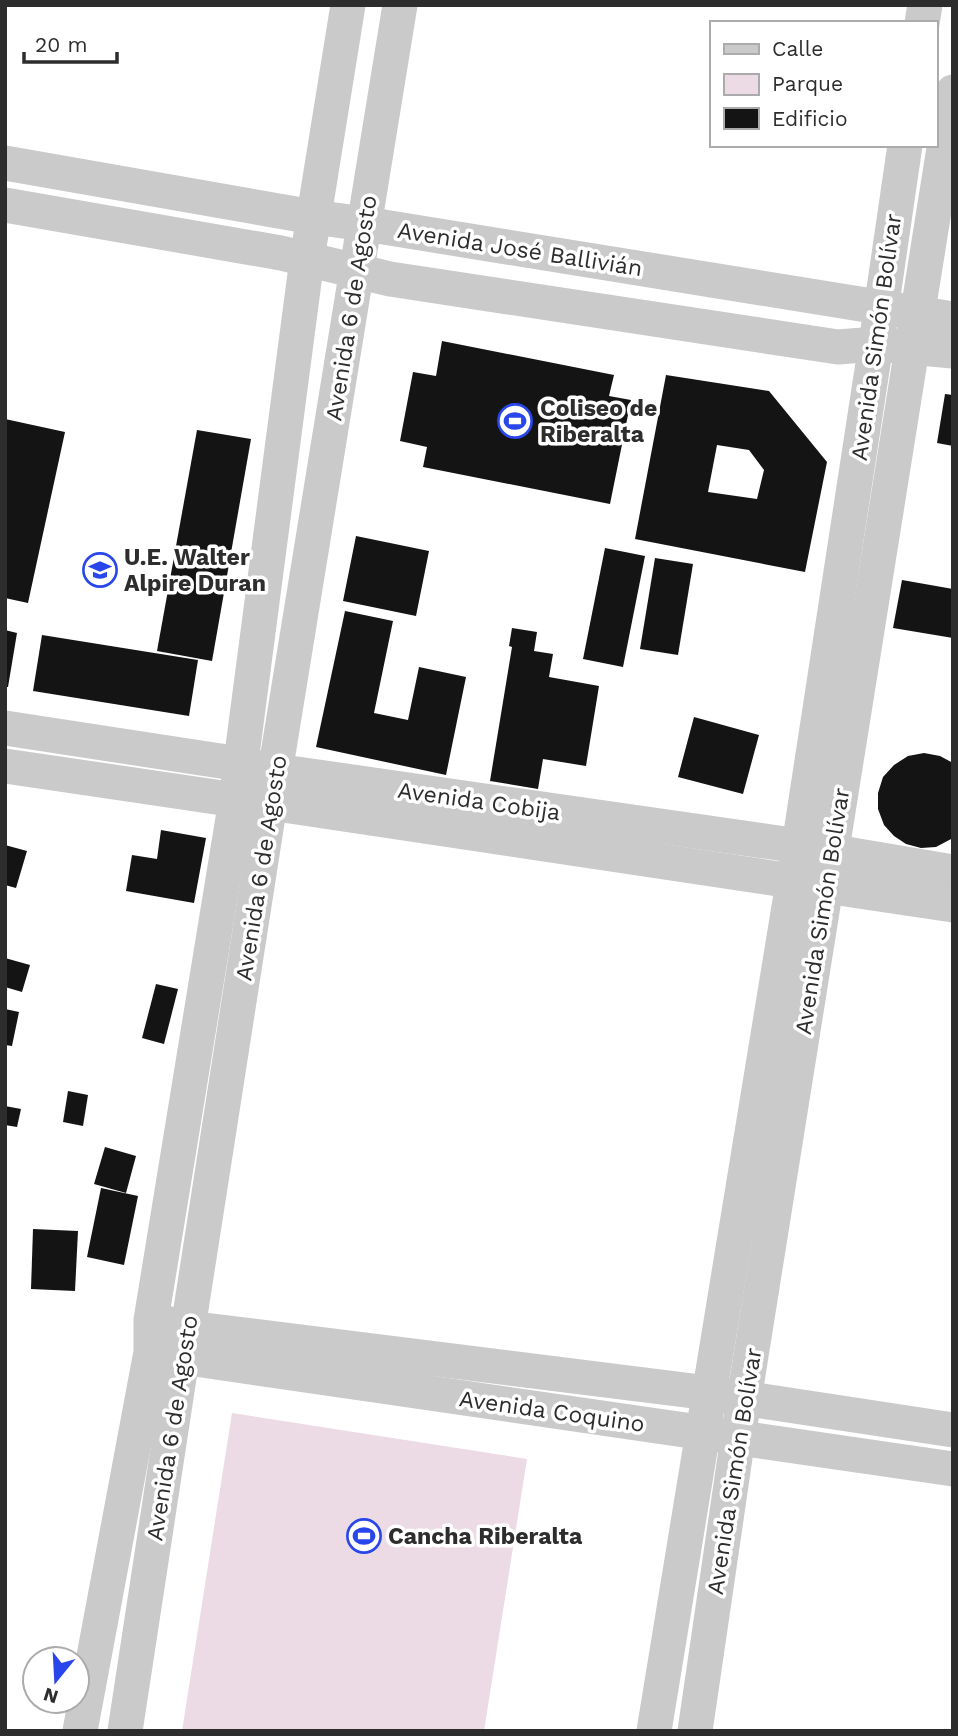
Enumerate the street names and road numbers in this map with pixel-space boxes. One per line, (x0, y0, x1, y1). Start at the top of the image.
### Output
street label: Avenida 6 de Agosto (320, 193, 383, 423)
street label: Avenida Simón Bolívar (846, 212, 907, 462)
street label: Avenida José Ballivián (396, 217, 644, 282)
street label: Avenida 6 de Agosto (230, 753, 293, 983)
street label: Avenida Cobija (396, 777, 562, 826)
street label: Avenida Simón Bolívar (790, 786, 855, 1036)
street label: Avenida 6 de Agosto (141, 1313, 204, 1543)
street label: Avenida Simón Bolívar (702, 1346, 767, 1596)
street label: Avenida Coquino (457, 1385, 646, 1438)

